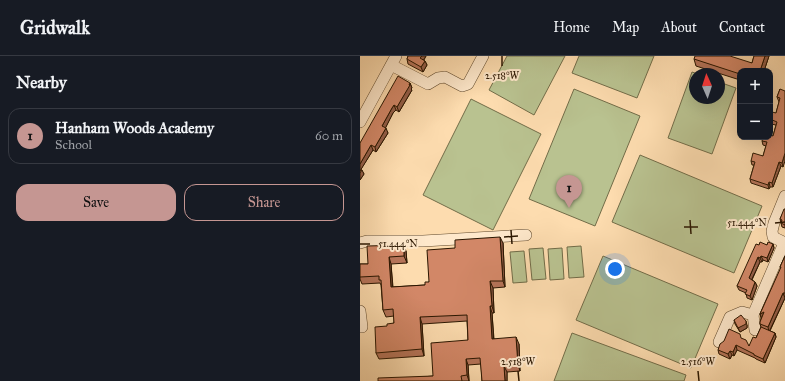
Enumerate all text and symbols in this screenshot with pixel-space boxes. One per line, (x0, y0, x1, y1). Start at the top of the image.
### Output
text: Gridwalk (20, 16, 90, 39)
text: Home (553, 19, 590, 36)
text: Map (612, 19, 639, 36)
text: About (661, 19, 697, 36)
text: Contact (719, 19, 765, 36)
north arrow (689, 68, 725, 104)
map controls (737, 68, 773, 140)
button: + (737, 68, 773, 104)
text: 2.518°W (485, 70, 520, 82)
text: Nearby (16, 72, 67, 93)
button: − (737, 104, 773, 140)
text: Hanham Woods Academy (55, 119, 214, 137)
text: 1 (27, 128, 33, 144)
text: 60 m (315, 128, 343, 144)
text: School (55, 137, 92, 153)
pin: 1 (556, 175, 582, 208)
button: Save (16, 184, 176, 221)
button: Share (184, 184, 344, 221)
text: 51.444°N (727, 217, 767, 229)
text: 51.444°N (378, 238, 418, 250)
your location (605, 259, 625, 279)
text: 2.518°W (501, 356, 536, 368)
text: 2.516°W (681, 356, 715, 368)

